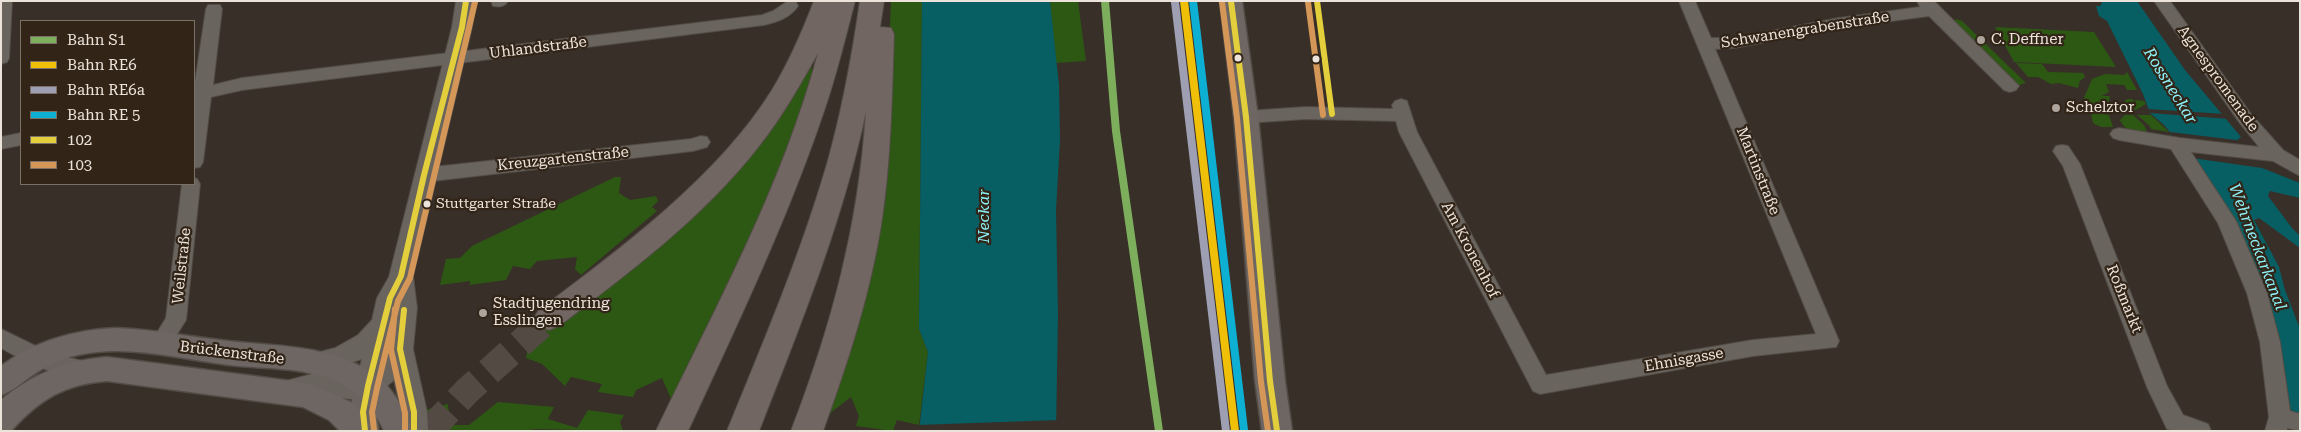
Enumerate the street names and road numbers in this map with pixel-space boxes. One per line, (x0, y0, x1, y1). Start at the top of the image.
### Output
street label: Schwanengrabenstraße (1720, 8, 1890, 52)
street label: Agnespromenade (2174, 23, 2262, 135)
street label: Uhlandstraße (488, 33, 588, 63)
street label: Martinstraße (1732, 124, 1784, 218)
street label: Kreuzgartenstraße (496, 143, 630, 175)
street label: Am Kronenhof (1437, 199, 1503, 301)
street label: Weilstraße (169, 227, 195, 305)
street label: Roßmarkt (2102, 262, 2146, 336)
street label: Brückenstraße (179, 338, 285, 368)
street label: Ehnisgasse (1643, 344, 1725, 376)

